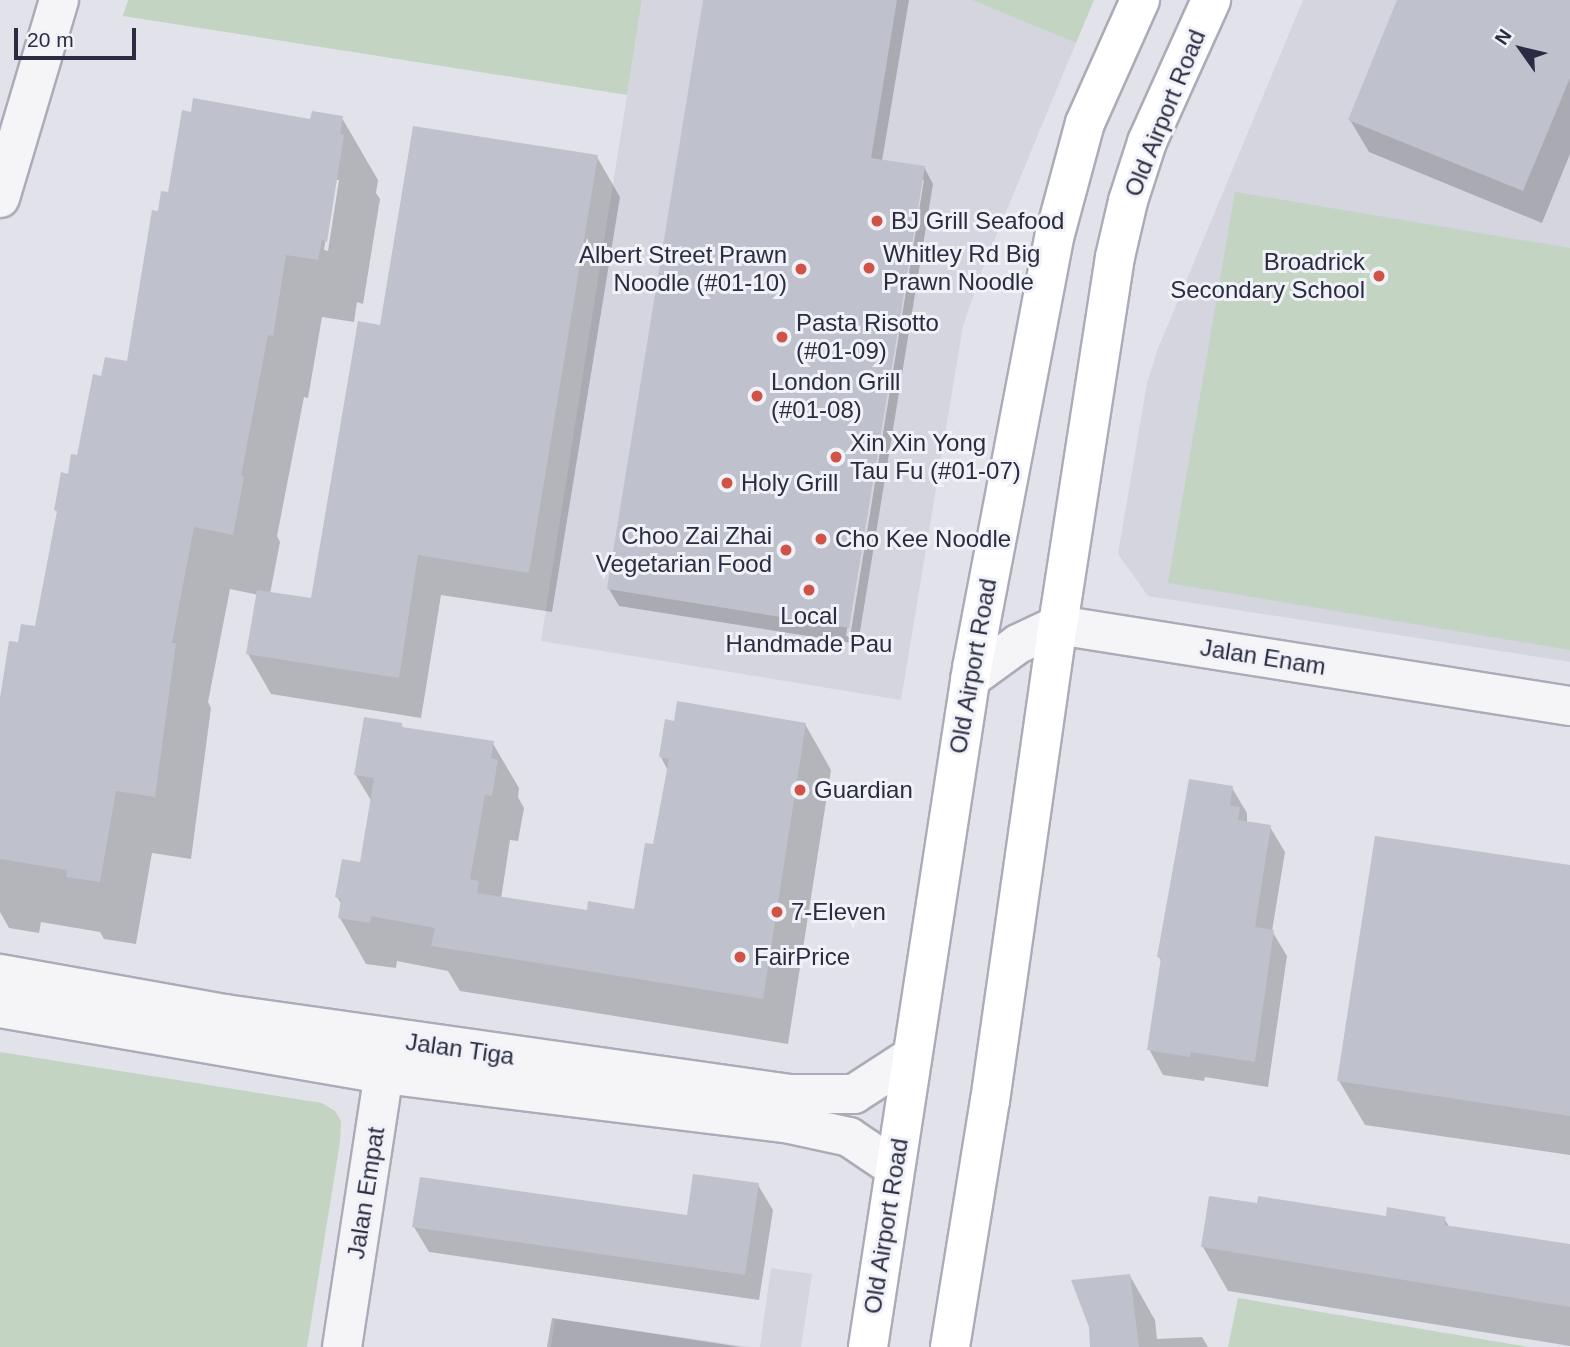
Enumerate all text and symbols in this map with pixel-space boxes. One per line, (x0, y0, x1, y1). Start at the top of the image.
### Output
scale bar (18, 14, 140, 58)
north arrow (1486, 14, 1556, 84)
street label: Old Airport Road (1118, 25, 1212, 201)
text: N (1491, 25, 1516, 49)
text: 20 m (27, 28, 74, 51)
place label: BJ Grill Seafood (891, 207, 1064, 235)
marker: BJ Grill Seafood (869, 213, 885, 229)
place label: Whitley Rd Big Prawn Noodle (883, 240, 1040, 296)
place label: Albert Street Prawn Noodle (#01-10) (579, 241, 787, 297)
place label: Broadrick Secondary School (1170, 248, 1365, 304)
marker: Whitley Rd Big Prawn Noodle (861, 260, 877, 276)
marker: Albert Street Prawn Noodle (#01-10) (793, 261, 809, 277)
marker: Broadrick Secondary School (1371, 268, 1387, 284)
place label: Pasta Risotto (#01-09) (796, 309, 939, 365)
marker: Pasta Risotto (#01-09) (774, 329, 790, 345)
place label: London Grill (#01-08) (771, 368, 900, 424)
marker: London Grill (#01-08) (749, 388, 765, 404)
place label: Xin Xin Yong Tau Fu (#01-07) (850, 429, 1021, 485)
marker: Xin Xin Yong Tau Fu (#01-07) (828, 449, 844, 465)
place label: Holy Grill (741, 469, 838, 497)
marker: Holy Grill (719, 475, 735, 491)
place label: Choo Zai Zhai Vegetarian Food (596, 522, 772, 578)
place label: Cho Kee Noodle (835, 525, 1011, 553)
marker: Cho Kee Noodle (813, 531, 829, 547)
marker: Choo Zai Zhai Vegetarian Food (778, 542, 794, 558)
street label: Old Airport Road (943, 575, 1003, 757)
marker: Local Handmade Pau (801, 582, 817, 598)
place label: Local Handmade Pau (726, 602, 892, 658)
street label: Jalan Enam (1198, 633, 1328, 681)
place label: Guardian (814, 776, 913, 804)
marker: Guardian (792, 782, 808, 798)
place label: 7-Eleven (791, 898, 886, 926)
marker: 7-Eleven (769, 904, 785, 920)
place label: FairPrice (754, 943, 850, 971)
marker: FairPrice (732, 949, 748, 965)
street label: Jalan Tiga (404, 1027, 516, 1071)
street label: Jalan Empat (341, 1125, 391, 1261)
street label: Old Airport Road (858, 1135, 914, 1317)

